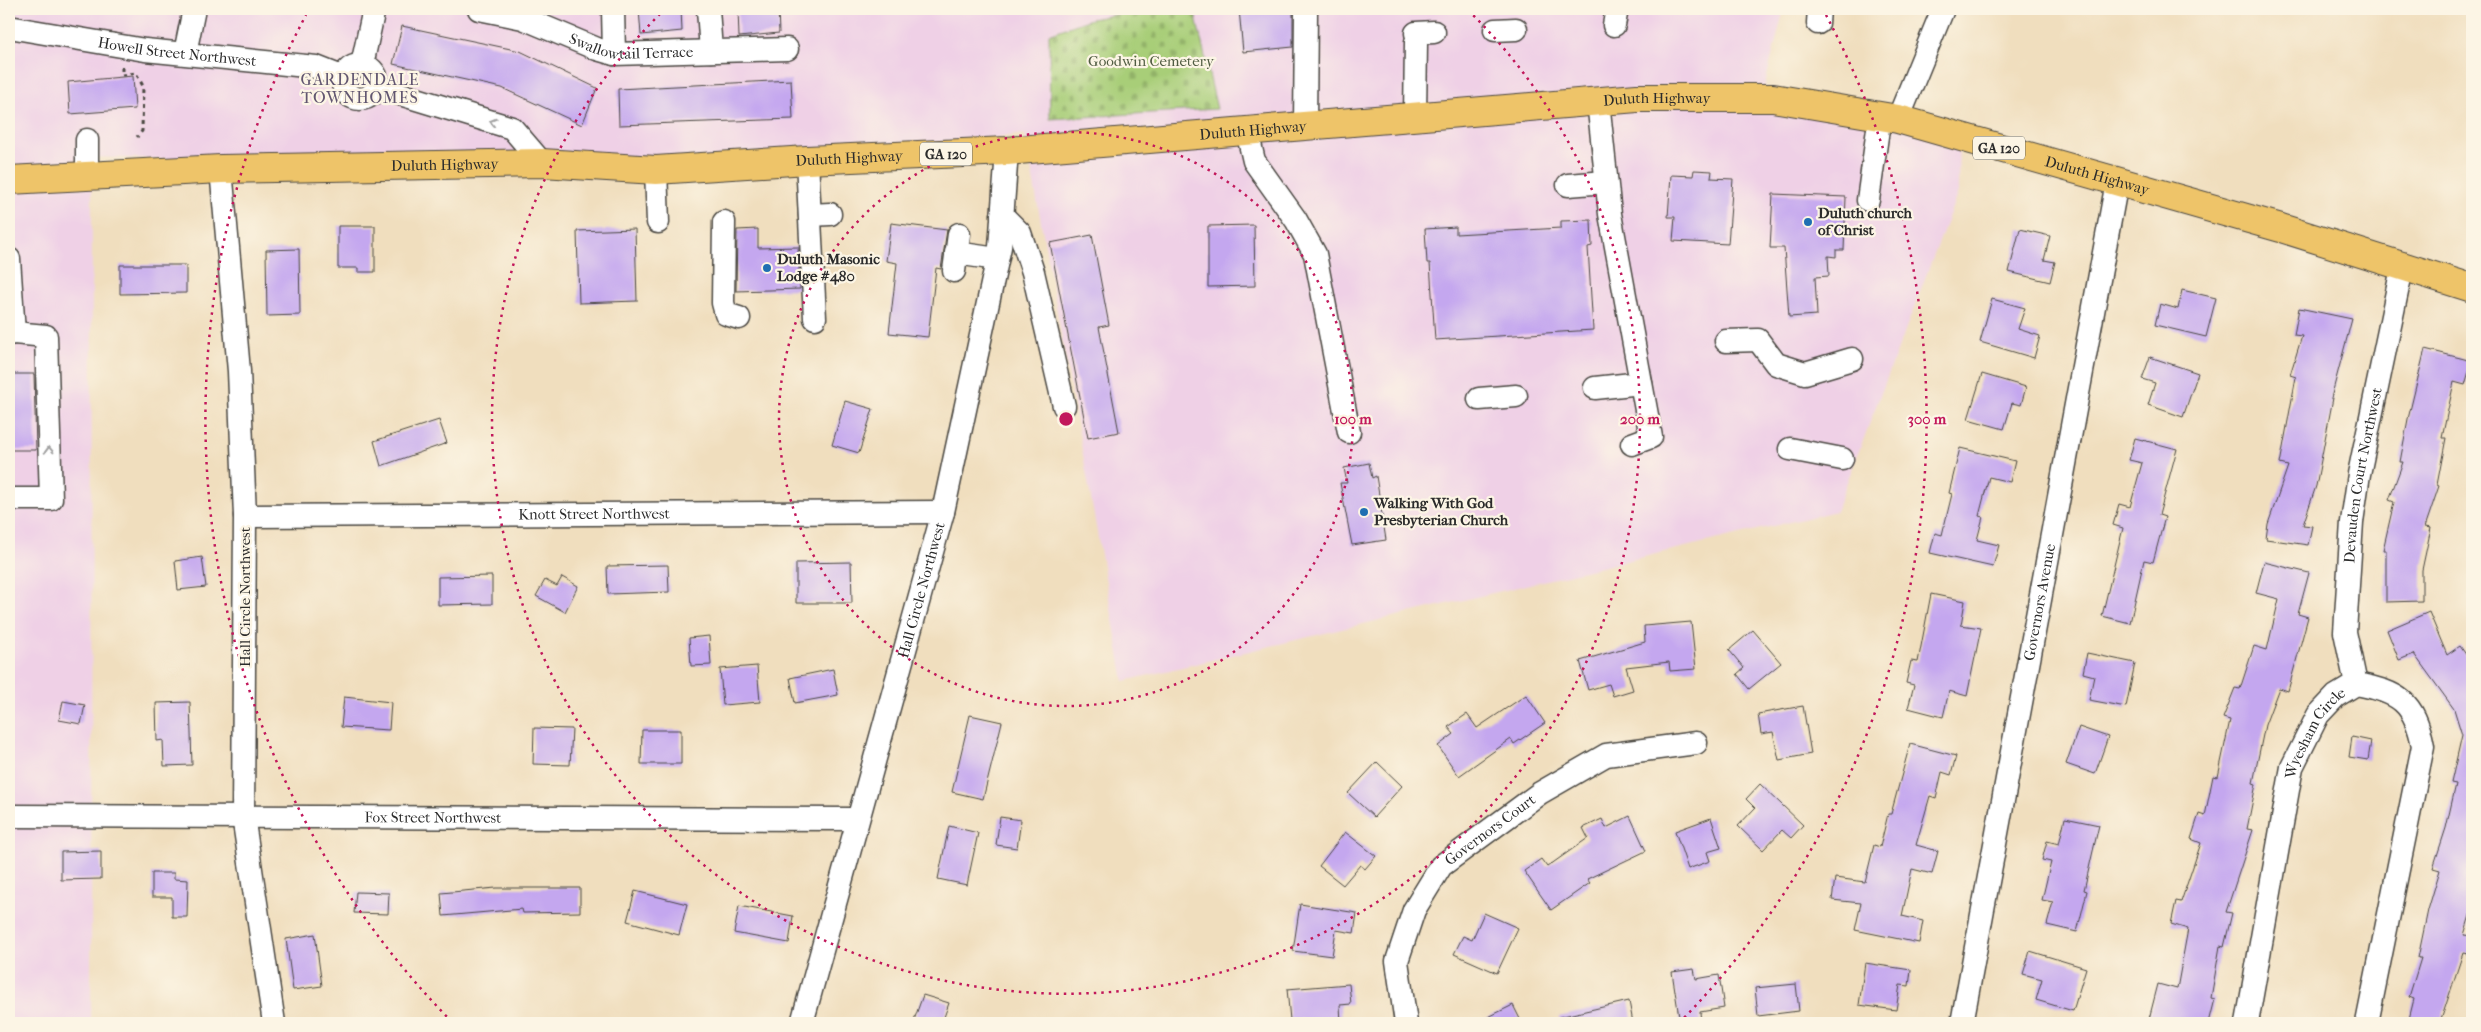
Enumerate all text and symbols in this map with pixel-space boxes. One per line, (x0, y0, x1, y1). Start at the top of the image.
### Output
street label: Swallowtail Terrace (567, 29, 694, 64)
street label: Howell Street Northwest (97, 33, 258, 70)
park label: Goodwin Cemetery (1088, 52, 1215, 70)
district label: GARDENDALE TOWNHOMES (301, 70, 419, 107)
street label: Duluth Highway (1602, 89, 1711, 110)
street label: Duluth Highway (1199, 117, 1308, 144)
one-way arrow (489, 118, 497, 128)
road number: GA 120 (1973, 136, 2025, 160)
road number: GA 120 (920, 142, 972, 166)
street label: Duluth Highway (795, 147, 904, 170)
street label: Duluth Highway (2043, 152, 2152, 199)
street label: Duluth Highway (391, 155, 500, 175)
place label: Duluth church of Christ (1818, 204, 1913, 239)
marker: Duluth church of Christ (1802, 216, 1814, 228)
place label: Duluth Masonic Lodge #480 (777, 250, 880, 285)
marker: Duluth Masonic Lodge #480 (761, 262, 773, 274)
street label: Devauden Court Northwest (2340, 385, 2386, 564)
centre of rings (1057, 410, 1075, 428)
text: 100 m (1334, 410, 1372, 428)
text: 200 m (1620, 410, 1660, 428)
text: 300 m (1908, 410, 1947, 428)
one-way arrow (44, 446, 55, 454)
place label: Walking With God Presbyterian Church (1373, 494, 1509, 529)
street label: Knott Street Northwest (518, 505, 671, 523)
marker: Walking With God Presbyterian Church (1358, 506, 1370, 518)
street label: Hall Circle Northwest (894, 520, 949, 660)
street label: Hall Circle Northwest (236, 526, 254, 667)
street label: Governors Avenue (2020, 542, 2059, 662)
street label: Wyesham Circle (2281, 683, 2349, 781)
street label: Governors Court (1441, 790, 1539, 869)
street label: Fox Street Northwest (364, 808, 502, 827)

